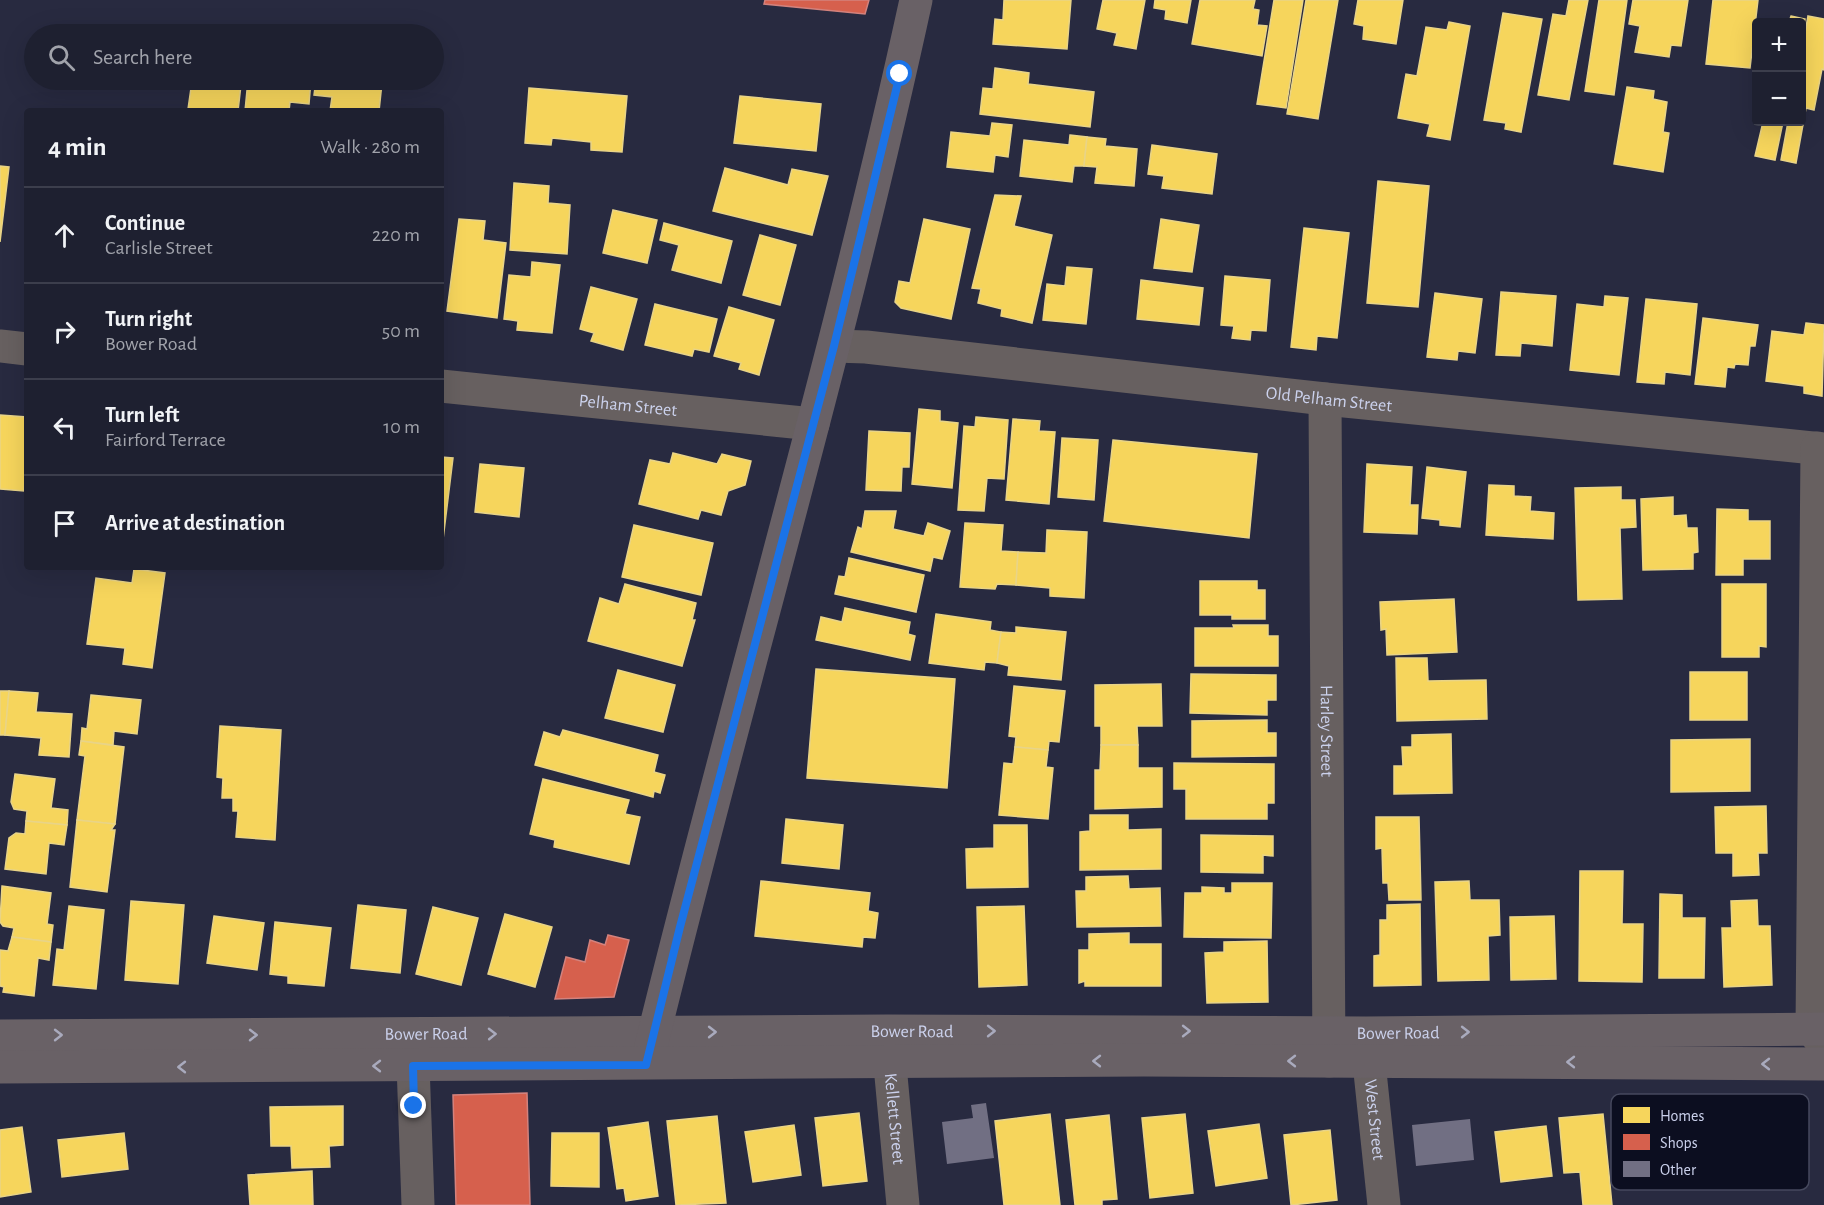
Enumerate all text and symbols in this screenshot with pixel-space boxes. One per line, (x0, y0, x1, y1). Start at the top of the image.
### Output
map controls (1752, 18, 1806, 126)
button: + (1752, 18, 1806, 72)
search box (24, 24, 444, 90)
icon: search (45, 41, 78, 74)
text: Search here (93, 46, 192, 68)
route start (886, 60, 912, 86)
button: − (1752, 72, 1806, 126)
text: 4 min (48, 134, 107, 160)
text: Walk · 280 m (320, 137, 420, 157)
text: Continue (105, 212, 185, 234)
icon: ahead (48, 219, 81, 252)
text: 220 m (372, 225, 420, 245)
text: Carlisle Street (105, 238, 213, 258)
text: Turn right (105, 308, 192, 330)
icon: right (48, 315, 81, 348)
text: 50 m (382, 321, 420, 341)
text: Bower Road (105, 334, 197, 354)
street label: Old Pelham Street (1265, 384, 1393, 416)
street label: Pelham Street (578, 392, 678, 420)
text: Turn left (105, 404, 179, 426)
icon: left (48, 411, 81, 444)
text: 10 m (383, 417, 420, 437)
text: Fairford Terrace (105, 430, 226, 450)
icon: arrive (48, 507, 81, 540)
text: Arrive at destination (105, 512, 285, 534)
street label: Harley Street (1317, 685, 1335, 777)
street label: Bower Road (870, 1023, 953, 1041)
street label: Bower Road (1356, 1024, 1440, 1043)
street label: Bower Road (384, 1025, 468, 1044)
one-way arrow (987, 1025, 996, 1037)
one-way arrow (1182, 1025, 1191, 1037)
one-way arrow (708, 1026, 717, 1038)
one-way arrow (1461, 1026, 1470, 1038)
one-way arrow (487, 1028, 496, 1040)
one-way arrow (54, 1029, 63, 1041)
one-way arrow (249, 1029, 258, 1041)
one-way arrow (1092, 1055, 1101, 1067)
one-way arrow (1287, 1055, 1296, 1067)
one-way arrow (1566, 1056, 1575, 1069)
one-way arrow (1761, 1058, 1770, 1070)
one-way arrow (373, 1060, 382, 1072)
one-way arrow (178, 1061, 187, 1073)
street label: Kellett Street (881, 1072, 907, 1166)
street label: West Street (1361, 1078, 1387, 1161)
route end (400, 1092, 426, 1118)
legend (1611, 1094, 1809, 1190)
text: Homes (1660, 1108, 1704, 1124)
text: Shops (1660, 1135, 1698, 1151)
text: Other (1660, 1162, 1697, 1178)

